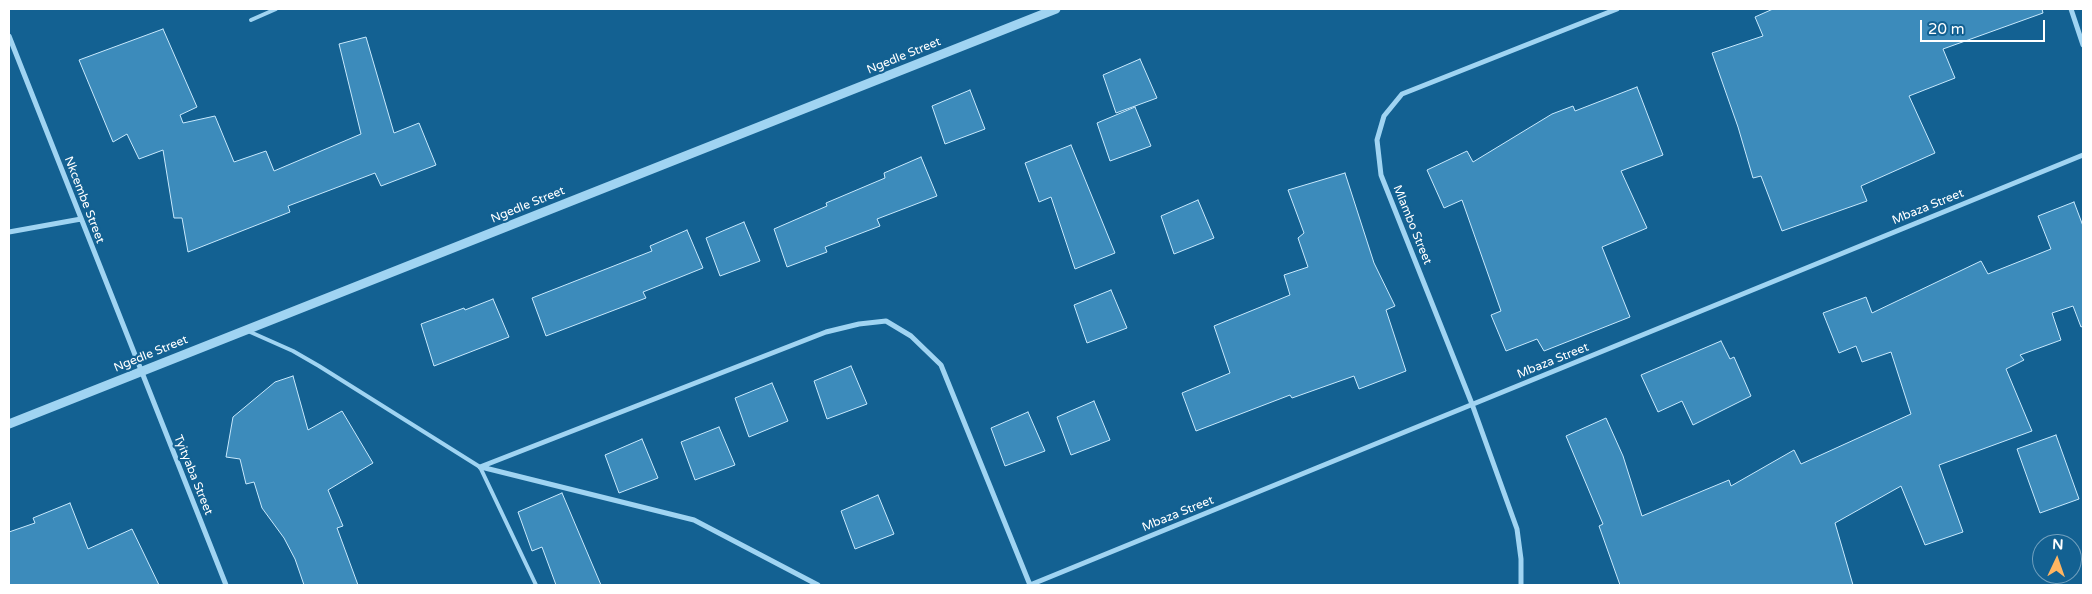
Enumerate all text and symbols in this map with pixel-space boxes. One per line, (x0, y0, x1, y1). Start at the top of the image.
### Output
scale bar (1922, 10, 2047, 42)
text: 20 m (1928, 20, 1965, 38)
street label: Ngedle Street (865, 35, 943, 77)
street label: Nkcembe Street (61, 155, 107, 245)
street label: Mlambo Street (1389, 183, 1435, 267)
street label: Ngedle Street (489, 184, 567, 226)
street label: Mbaza Street (1890, 186, 1966, 228)
street label: Ngedle Street (112, 333, 190, 375)
street label: Mbaza Street (1515, 340, 1591, 382)
street label: Tyityaba Street (170, 433, 216, 517)
street label: Mbaza Street (1140, 493, 1216, 535)
north arrow (2032, 534, 2082, 584)
text: N (2052, 536, 2064, 553)

